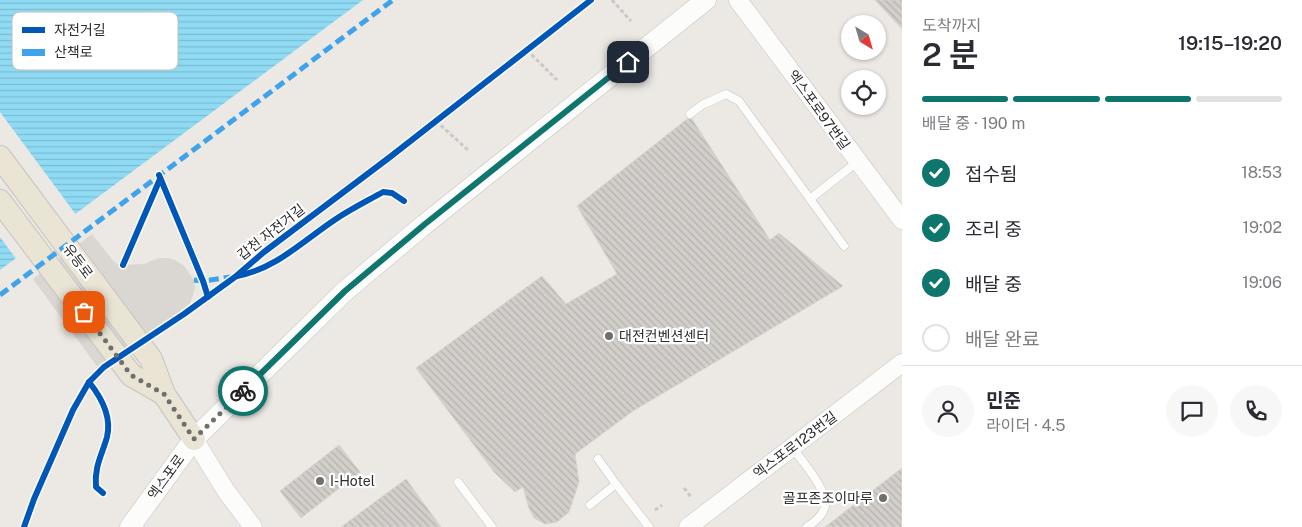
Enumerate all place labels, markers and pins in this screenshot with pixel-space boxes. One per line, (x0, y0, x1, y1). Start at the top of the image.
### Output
pin (607, 41, 649, 83)
pin (63, 291, 105, 333)
place label: 대전컨벤션센터 (619, 328, 709, 344)
marker: 대전컨벤션센터 (603, 330, 615, 342)
place label: I-Hotel (330, 473, 375, 489)
marker: I-Hotel (314, 475, 326, 487)
place label: 골프존조이마루 (783, 490, 873, 506)
marker: 골프존조이마루 (877, 492, 889, 504)

